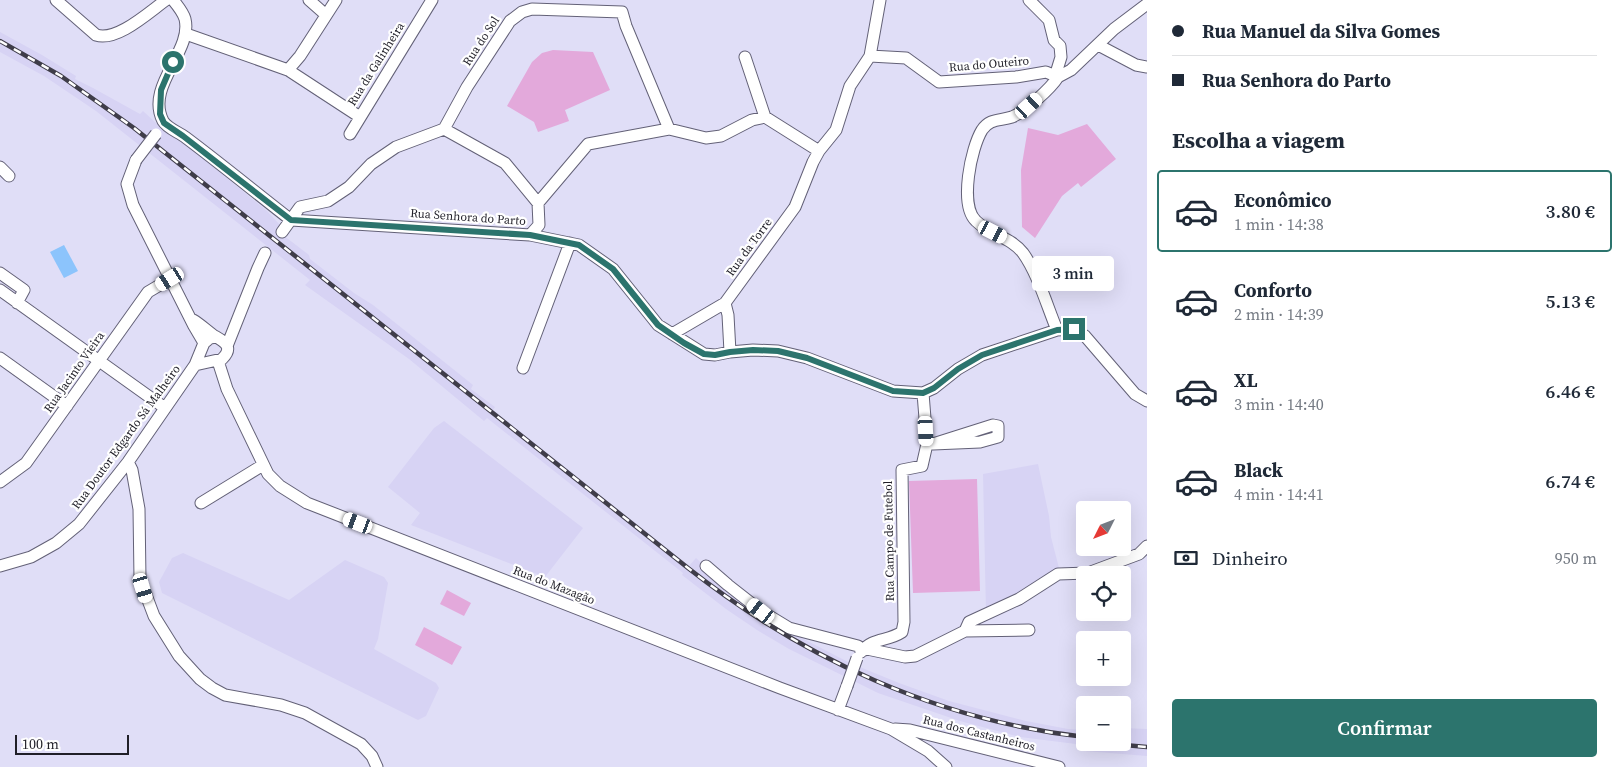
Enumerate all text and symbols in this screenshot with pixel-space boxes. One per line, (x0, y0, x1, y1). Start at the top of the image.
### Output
street label: Rua do Sol (459, 13, 503, 69)
street label: Rua da Galinheira (344, 18, 409, 109)
text: Rua Manuel da Silva Gomes (1202, 18, 1440, 44)
route start (162, 51, 184, 73)
street label: Rua do Outeiro (948, 52, 1030, 75)
text: Rua Senhora do Parto (1202, 67, 1391, 93)
car (1012, 90, 1045, 122)
text: Escolha a viagem (1172, 125, 1345, 155)
text: Econômico (1234, 187, 1332, 213)
icon: car (1174, 189, 1219, 234)
text: 3.80 € (1546, 198, 1595, 224)
street label: Rua Senhora do Parto (410, 205, 527, 229)
text: 1 min · 14:38 (1234, 213, 1324, 235)
street label: Rua da Torre (723, 215, 775, 279)
car (976, 219, 1009, 245)
callout: 3 min (1033, 256, 1115, 292)
text: 3 min (1052, 262, 1094, 284)
car (153, 265, 186, 293)
text: Conforto (1234, 277, 1312, 303)
icon: car (1174, 279, 1219, 324)
text: 5.13 € (1546, 288, 1595, 314)
text: 2 min · 14:39 (1234, 303, 1324, 325)
route end (1063, 318, 1085, 340)
street label: Rua Jacinto Vieira (40, 328, 108, 416)
street label: Rua Doutor Edgardo Sá Malheiro (68, 361, 184, 512)
text: XL (1234, 367, 1257, 393)
icon: car (1174, 369, 1219, 414)
text: 6.46 € (1546, 378, 1595, 404)
text: 3 min · 14:40 (1234, 393, 1324, 415)
car (917, 416, 934, 446)
text: Black (1234, 457, 1283, 483)
icon: car (1174, 459, 1219, 504)
text: 6.74 € (1546, 468, 1595, 494)
street label: Rua Campo de Futebol (880, 480, 898, 601)
text: 4 min · 14:41 (1234, 483, 1324, 505)
north arrow (1076, 501, 1131, 556)
map controls (1076, 501, 1131, 751)
car (341, 511, 374, 535)
icon: cash (1172, 544, 1200, 572)
text: Dinheiro (1212, 545, 1288, 571)
text: 950 m (1555, 547, 1597, 569)
street label: Rua do Mazagão (511, 562, 598, 608)
button: locate (1076, 566, 1131, 621)
car (131, 571, 154, 605)
car (744, 596, 777, 626)
button: + (1076, 631, 1131, 686)
button: − (1076, 696, 1131, 751)
button: Confirmar (1172, 699, 1597, 757)
street label: Rua dos Castanheiros (921, 711, 1037, 755)
scale bar (15, 732, 129, 755)
text: 100 m (22, 734, 59, 754)

